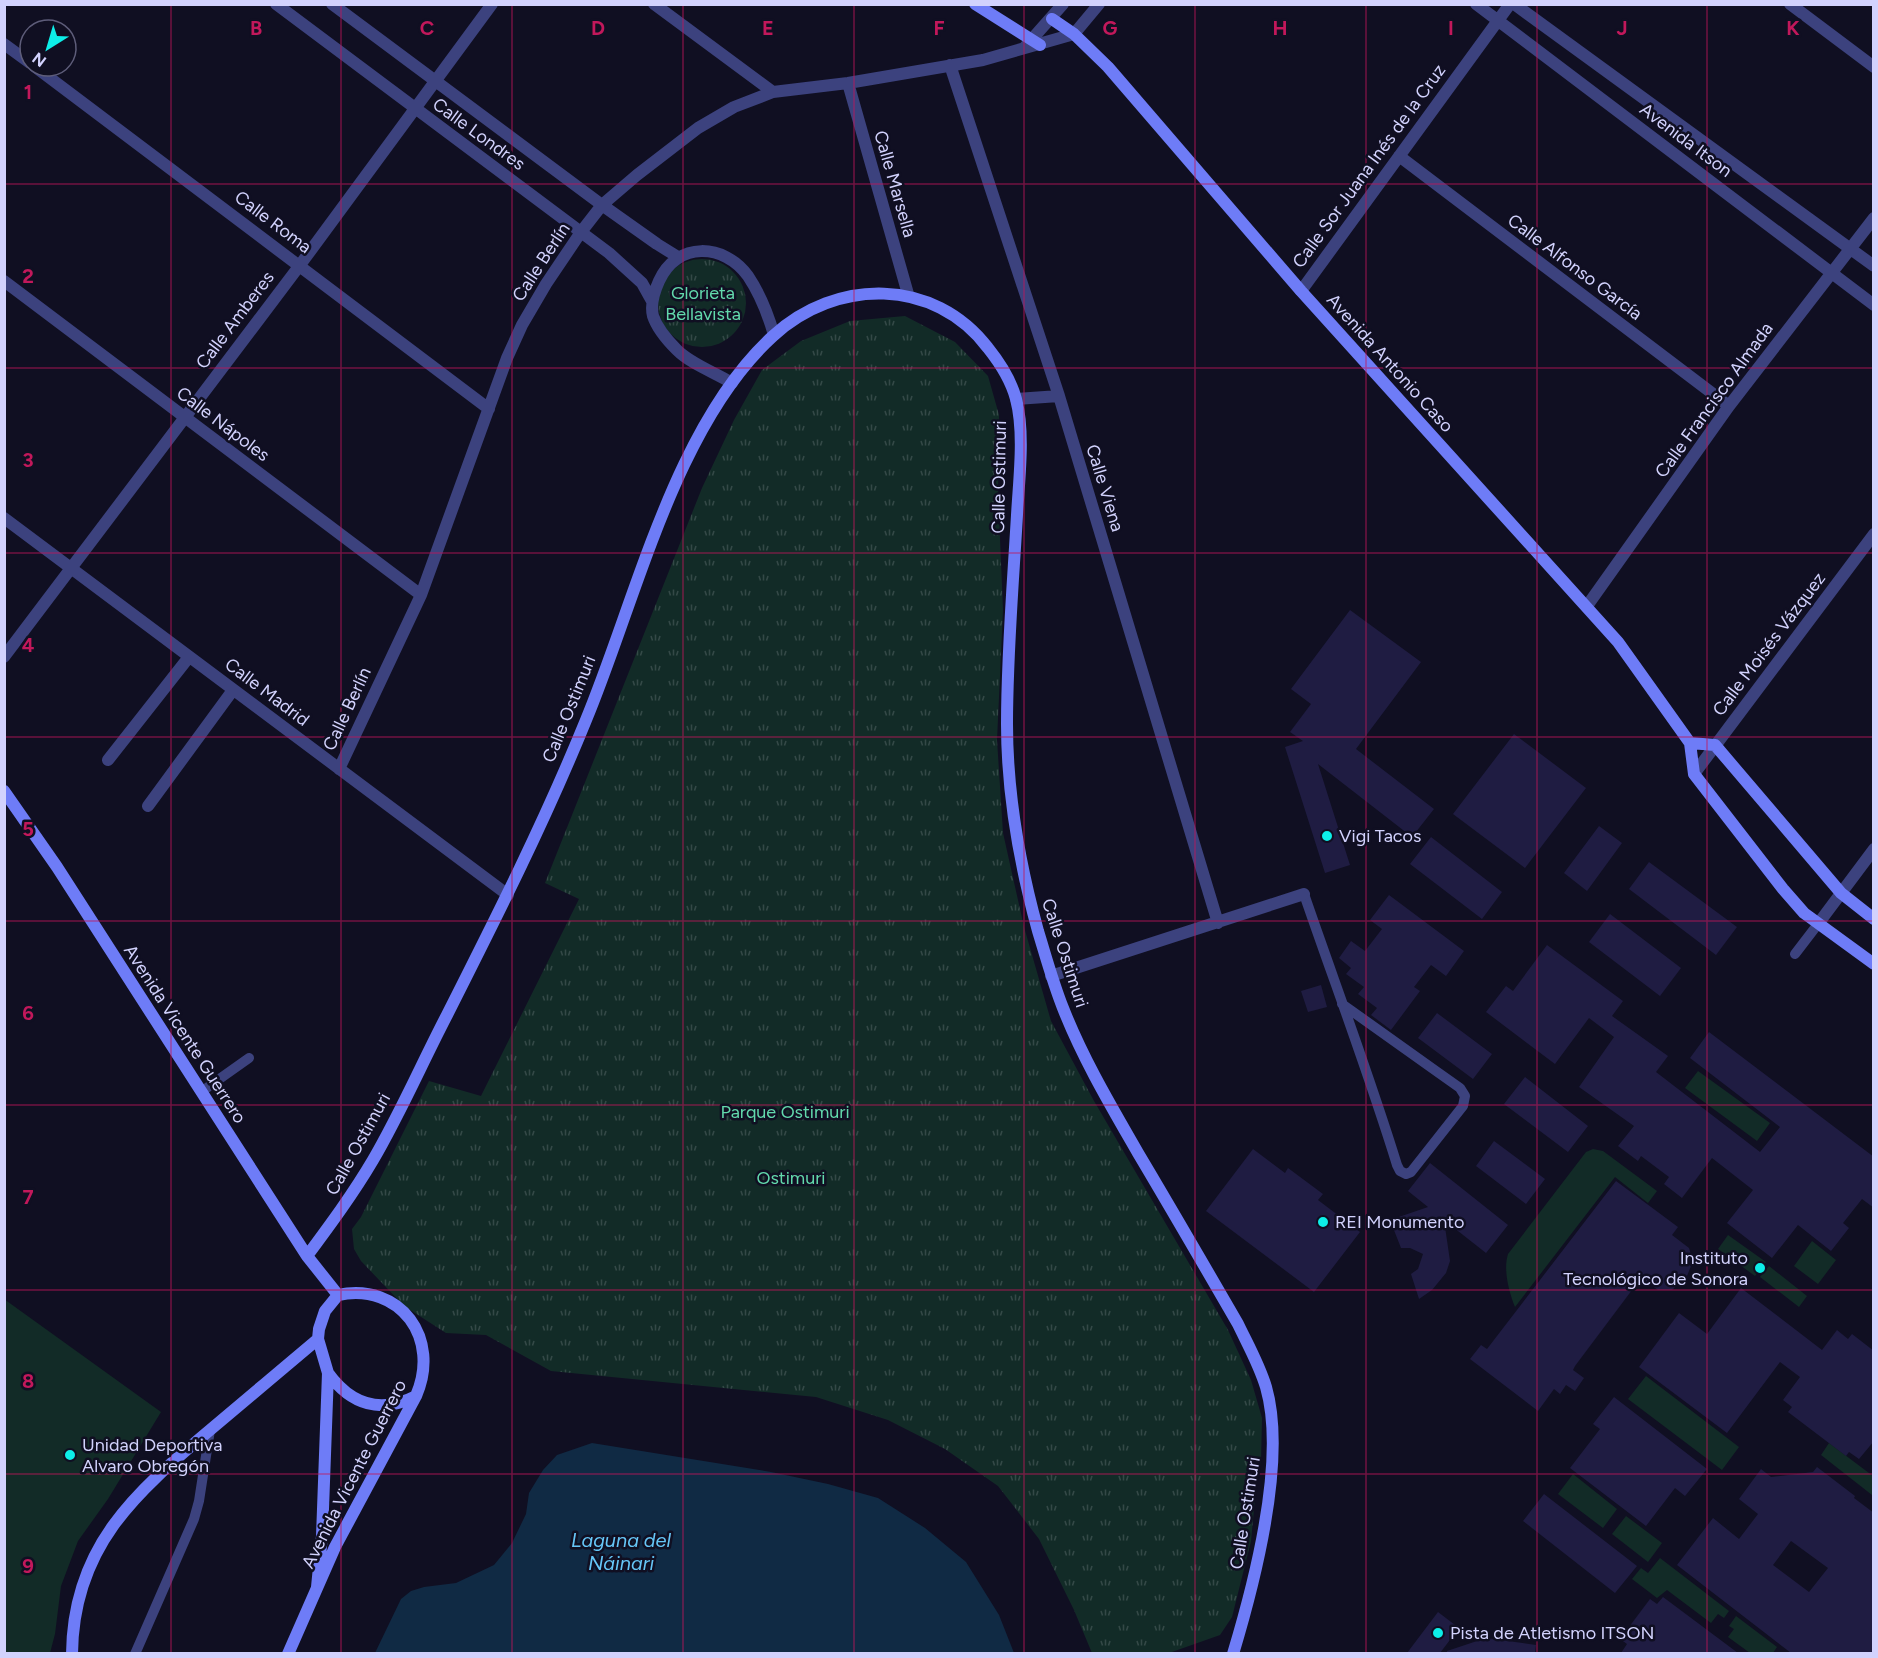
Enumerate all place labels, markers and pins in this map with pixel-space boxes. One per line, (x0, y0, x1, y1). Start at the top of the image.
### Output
place label: Vigi Tacos (1339, 825, 1421, 847)
marker: Vigi Tacos (1320, 829, 1334, 843)
place label: REI Monumento (1335, 1211, 1464, 1233)
marker: REI Monumento (1316, 1215, 1330, 1229)
place label: Instituto Tecnológico de Sonora (1563, 1247, 1748, 1290)
marker: Instituto Tecnológico de Sonora (1753, 1261, 1767, 1275)
place label: Unidad Deportiva Alvaro Obregón (82, 1434, 222, 1477)
marker: Unidad Deportiva Alvaro Obregón (63, 1448, 77, 1462)
place label: Pista de Atletismo ITSON (1450, 1622, 1654, 1644)
marker: Pista de Atletismo ITSON (1431, 1626, 1445, 1640)

